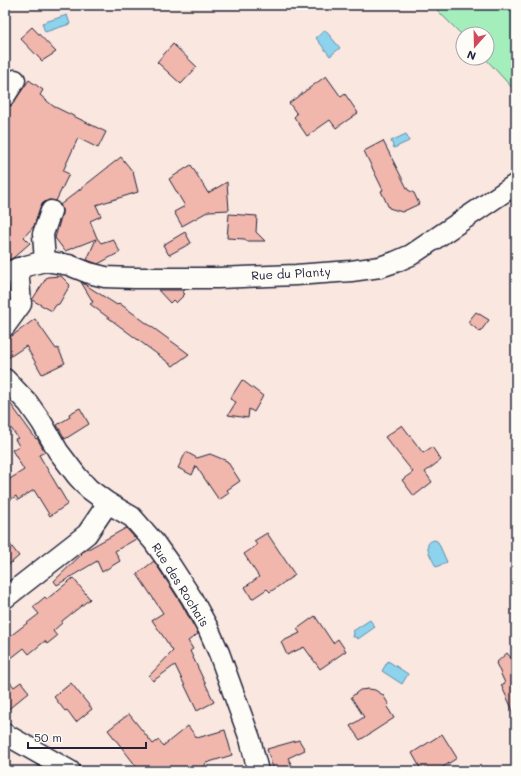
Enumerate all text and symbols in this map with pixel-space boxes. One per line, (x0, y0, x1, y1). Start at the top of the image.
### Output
north arrow (455, 26, 495, 66)
text: N (465, 47, 478, 64)
street label: Rue du Planty (251, 263, 331, 283)
street label: Rue des Rochais (149, 540, 213, 629)
scale bar (28, 724, 146, 750)
text: 50 m (34, 729, 62, 745)

